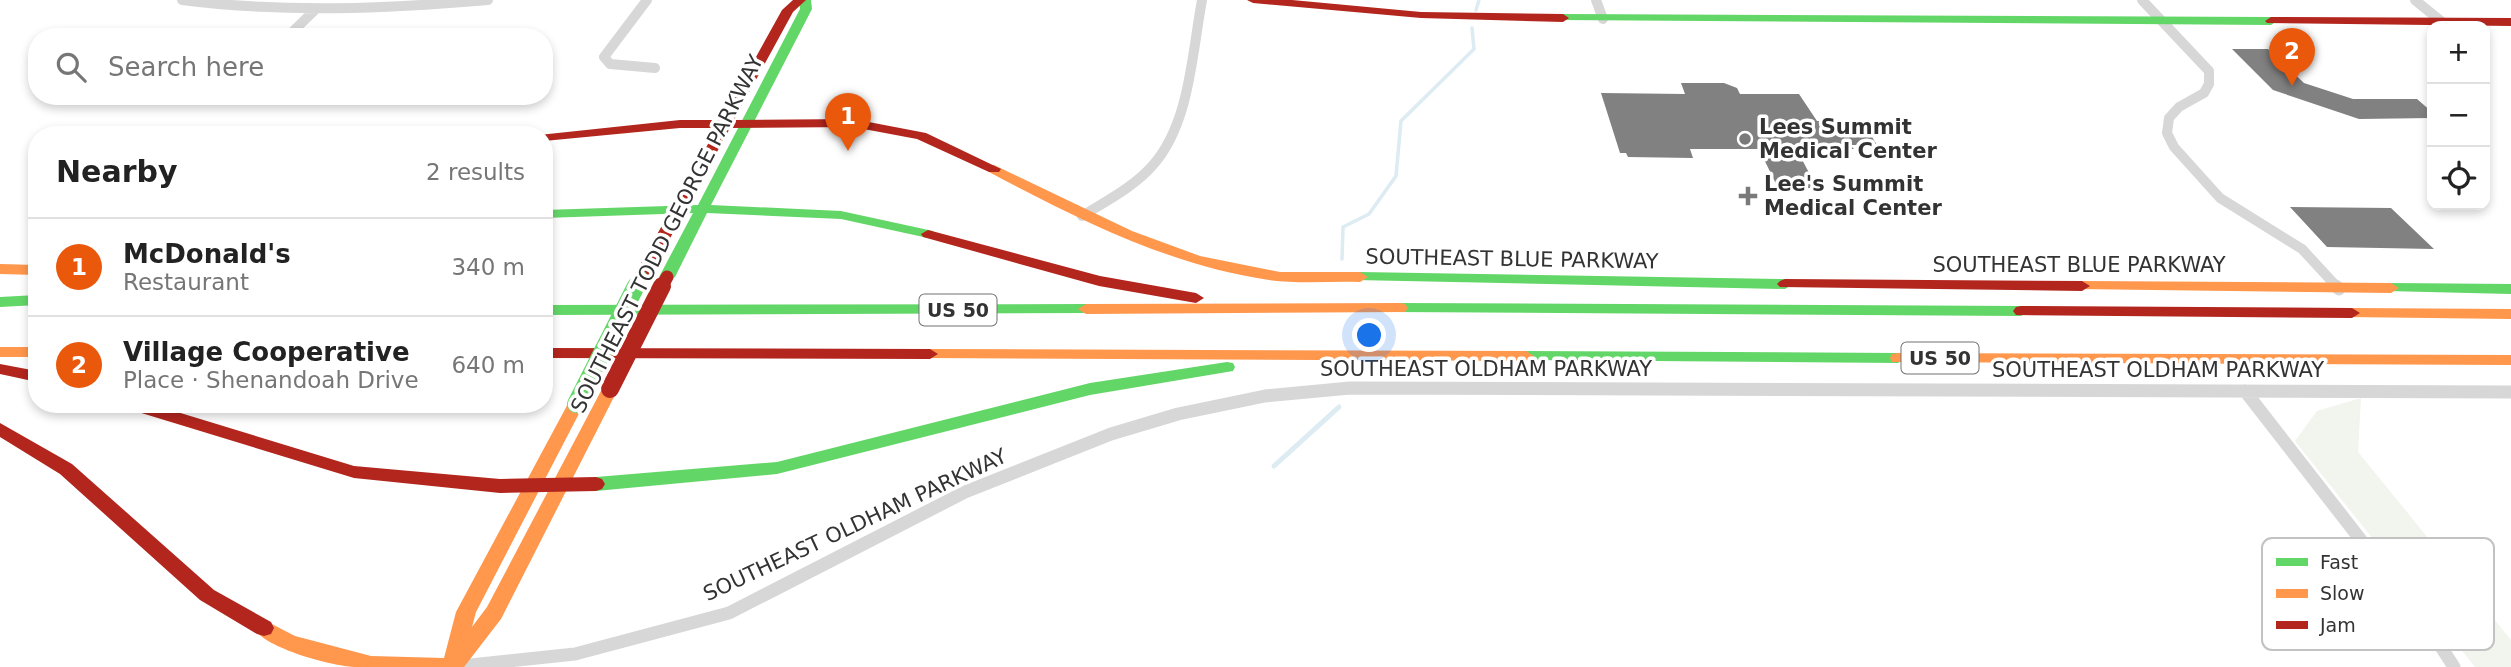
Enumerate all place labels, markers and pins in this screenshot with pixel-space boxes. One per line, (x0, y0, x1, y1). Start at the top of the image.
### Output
pin: 2 (2269, 28, 2315, 86)
pin: 1 (825, 93, 871, 151)
place label: Lees Summit Medical Center (1759, 115, 1937, 163)
marker: Lees Summit Medical Center (1737, 131, 1753, 147)
place label: Lee's Summit Medical Center (1764, 172, 1942, 220)
marker: Lee's Summit Medical Center (1738, 186, 1758, 206)

